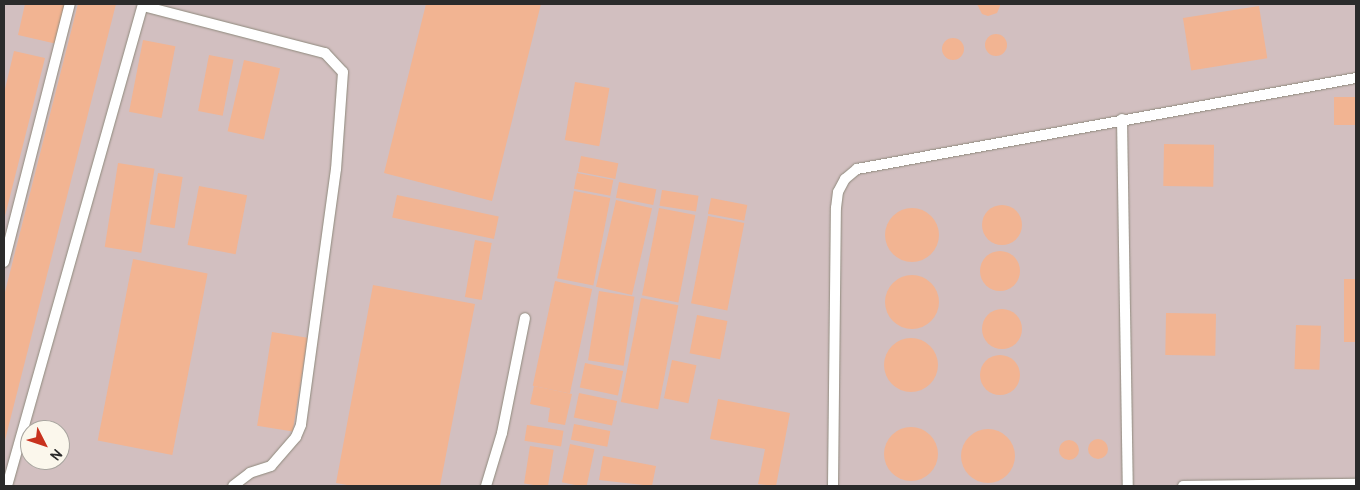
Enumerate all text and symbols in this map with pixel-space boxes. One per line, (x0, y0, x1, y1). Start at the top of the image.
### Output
north arrow (20, 420, 70, 470)
text: N (46, 445, 65, 464)

